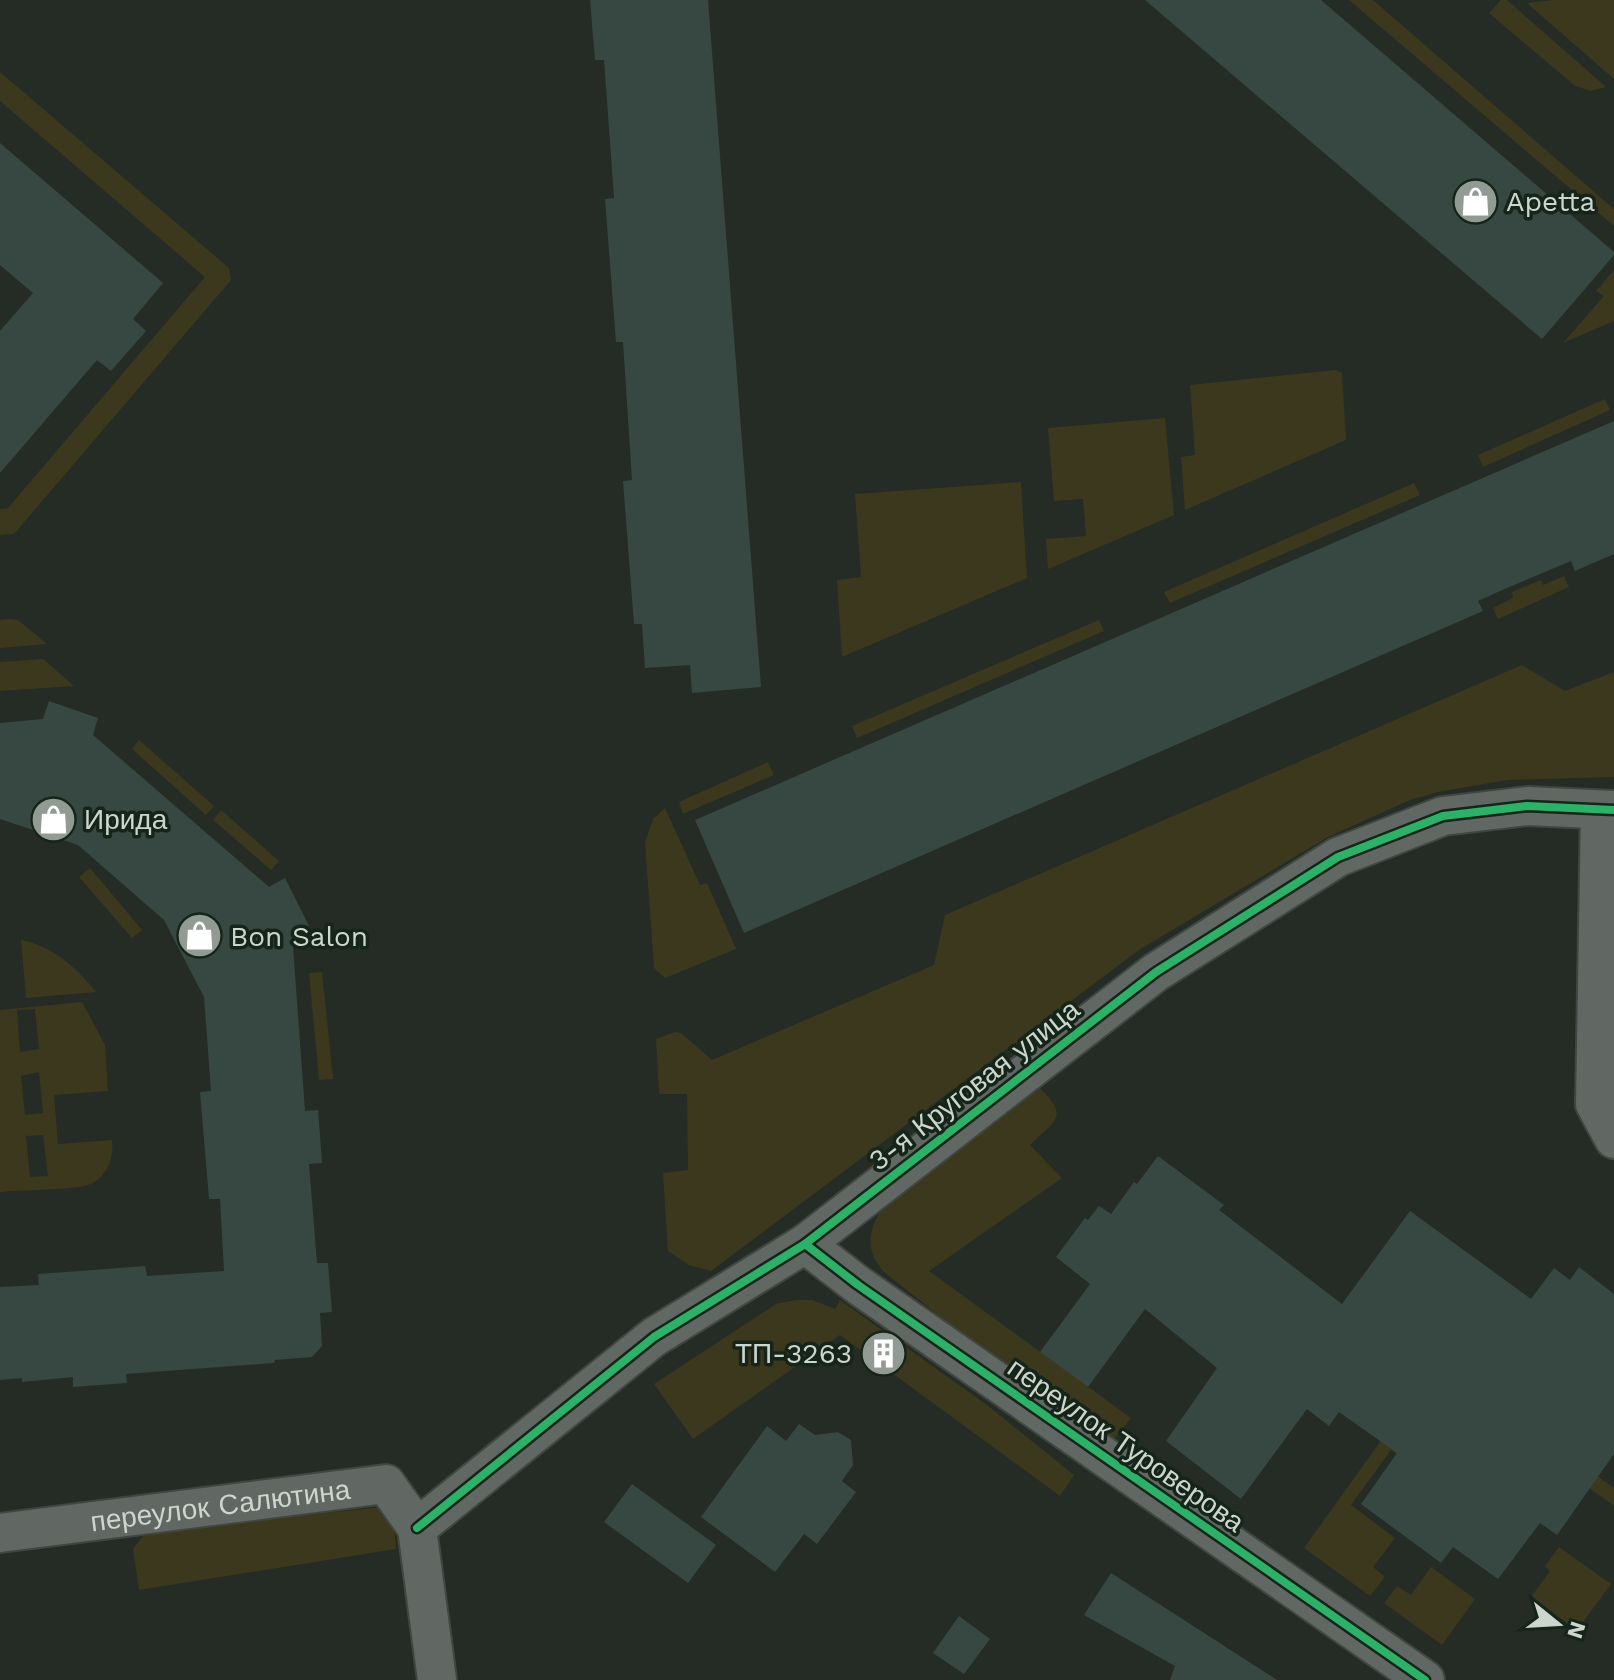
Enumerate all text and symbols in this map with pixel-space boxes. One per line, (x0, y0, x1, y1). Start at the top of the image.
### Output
shop icon: Apetta (1451, 177, 1499, 225)
place label: Apetta (1506, 185, 1595, 218)
shop icon: Ирида (29, 795, 77, 843)
place label: Ирида (84, 803, 168, 836)
shop icon: Bon Salon (175, 912, 223, 960)
place label: Bon Salon (230, 920, 368, 953)
street label: 3-я Круговая улица (862, 992, 1086, 1177)
building icon: ТП-3263 (859, 1329, 907, 1377)
place label: ТП-3263 (735, 1337, 852, 1370)
street label: переулок Туроверова (1002, 1351, 1251, 1539)
street label: переулок Салютина (88, 1472, 352, 1538)
north arrow (1518, 1584, 1598, 1664)
text: N (1562, 1618, 1591, 1642)

